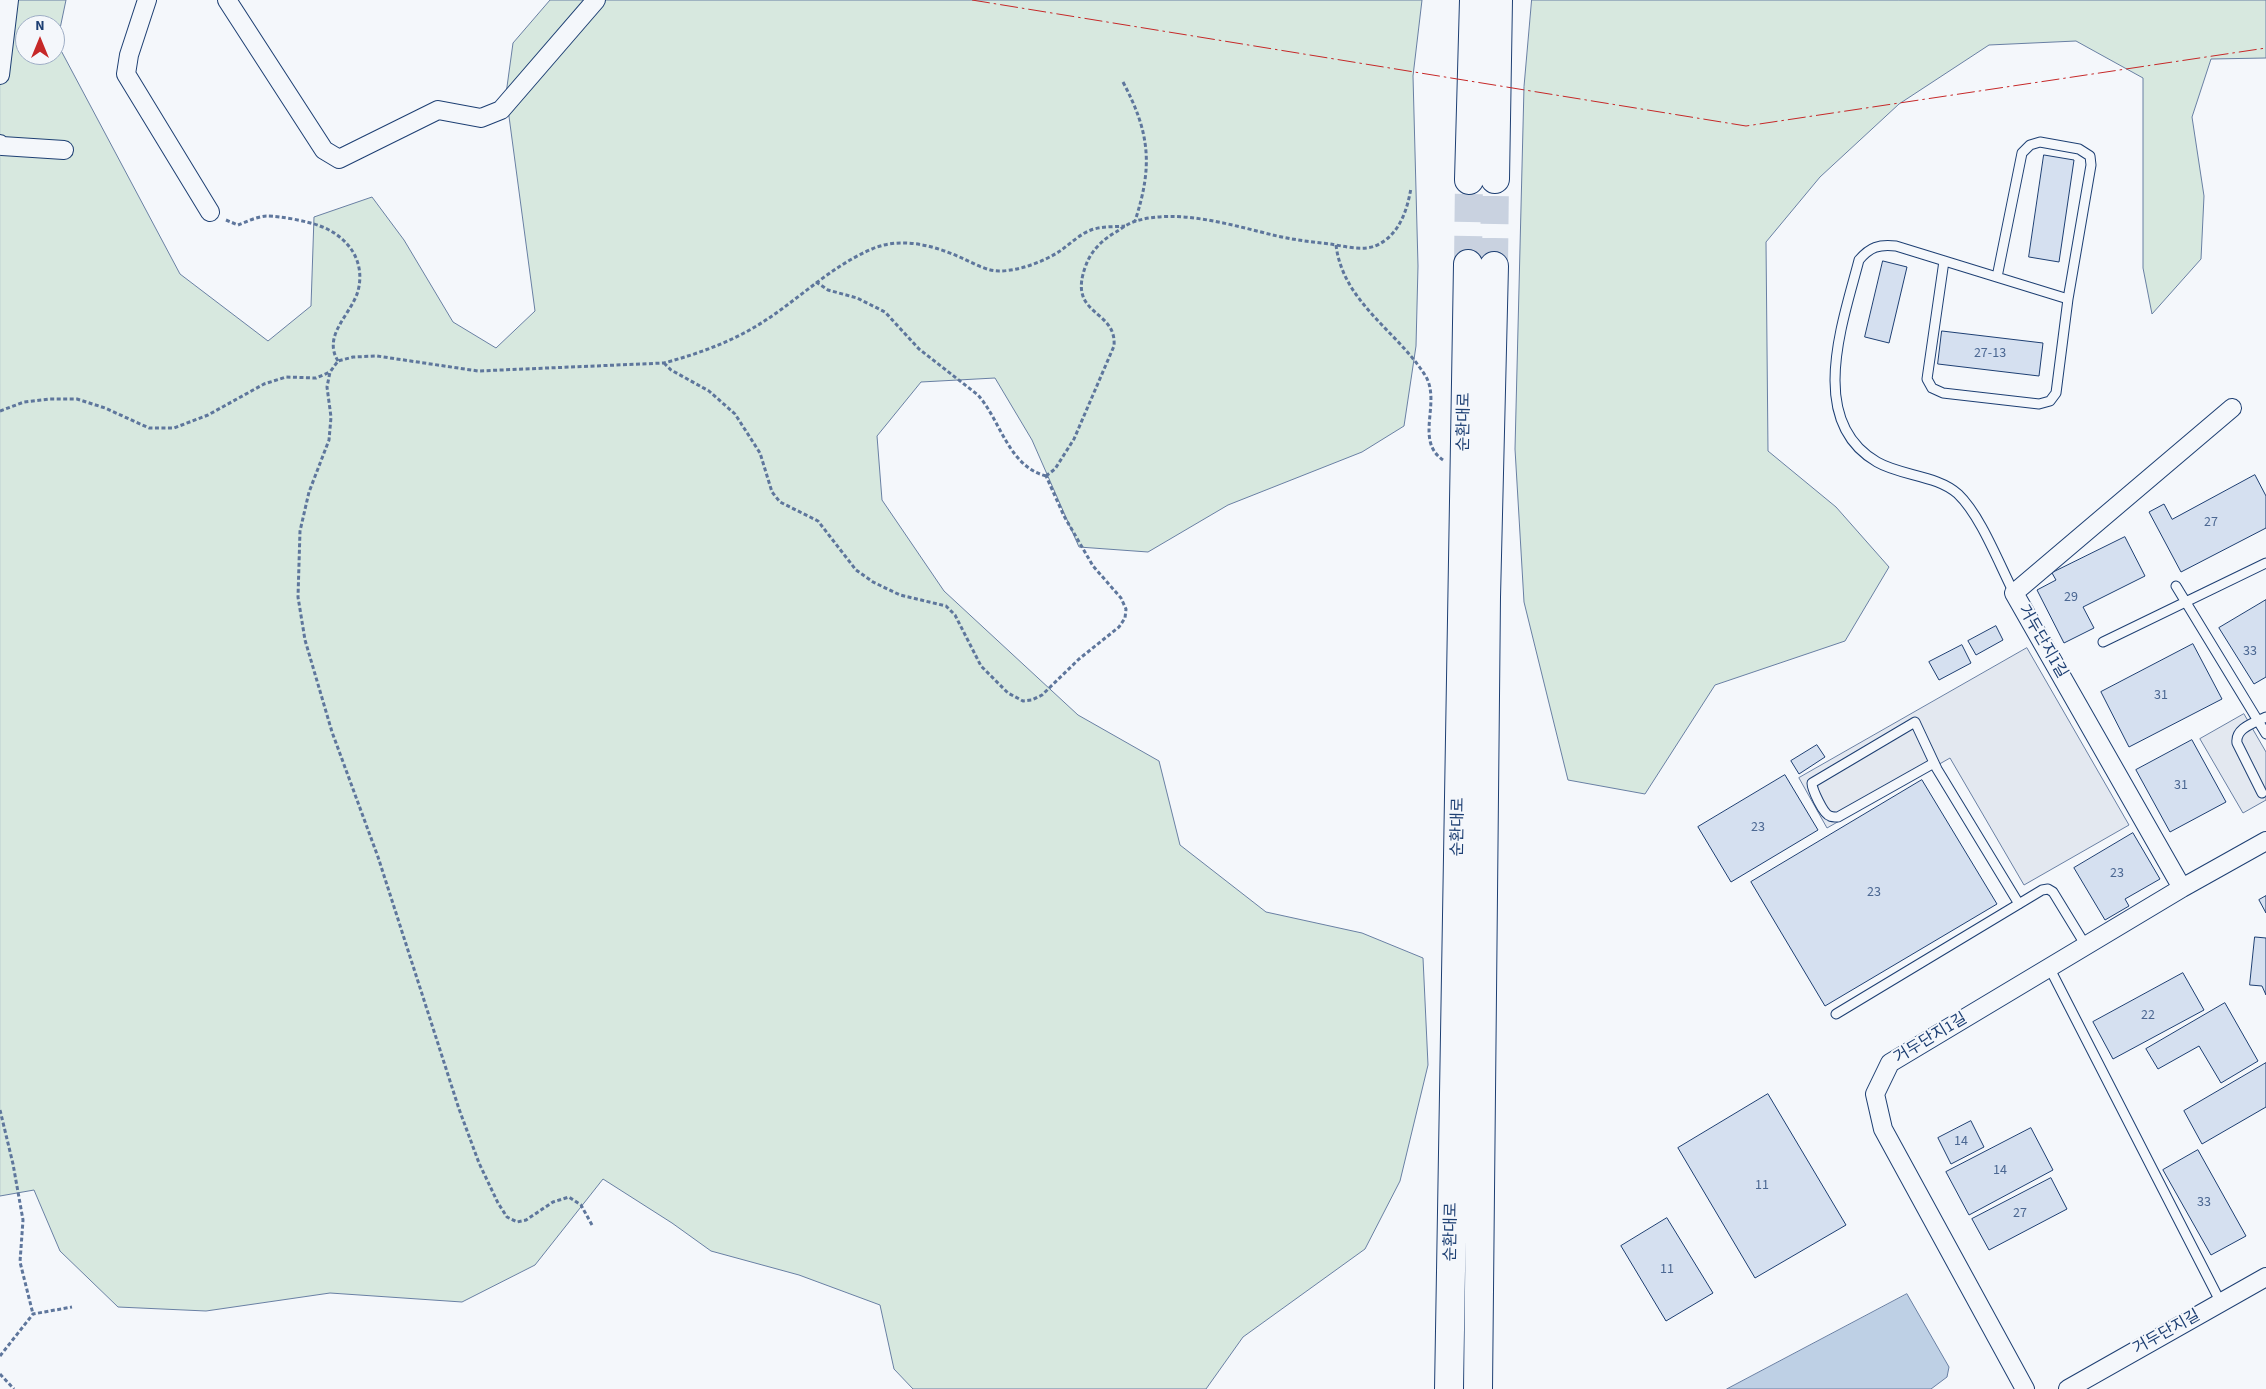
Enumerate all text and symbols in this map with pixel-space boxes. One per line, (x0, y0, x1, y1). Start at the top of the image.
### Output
north arrow (15, 15, 65, 65)
text: N (35, 16, 45, 36)
house number: 27-13 (1974, 346, 2006, 362)
street label: 순환대로 (1455, 392, 1475, 452)
house number: 27 (2204, 515, 2218, 531)
house number: 29 (2064, 590, 2078, 606)
street label: 거두단지1길 (2013, 602, 2071, 682)
house number: 33 (2243, 644, 2257, 660)
house number: 31 (2154, 688, 2168, 704)
house number: 31 (2174, 778, 2188, 794)
street label: 순환대로 (1449, 797, 1469, 857)
house number: 23 (1751, 820, 1765, 836)
house number: 23 (2110, 866, 2124, 882)
house number: 23 (1867, 885, 1881, 901)
house number: 22 (2141, 1008, 2155, 1024)
street label: 거두단지1길 (1891, 1010, 1971, 1068)
house number: 14 (1954, 1134, 1968, 1150)
house number: 14 (1993, 1163, 2007, 1179)
house number: 11 (1755, 1178, 1769, 1194)
house number: 33 (2197, 1195, 2211, 1211)
street label: 순환대로 (1442, 1202, 1462, 1262)
house number: 27 (2013, 1206, 2027, 1222)
house number: 11 (1660, 1262, 1674, 1278)
street label: 거두단지길 (2130, 1307, 2204, 1359)

